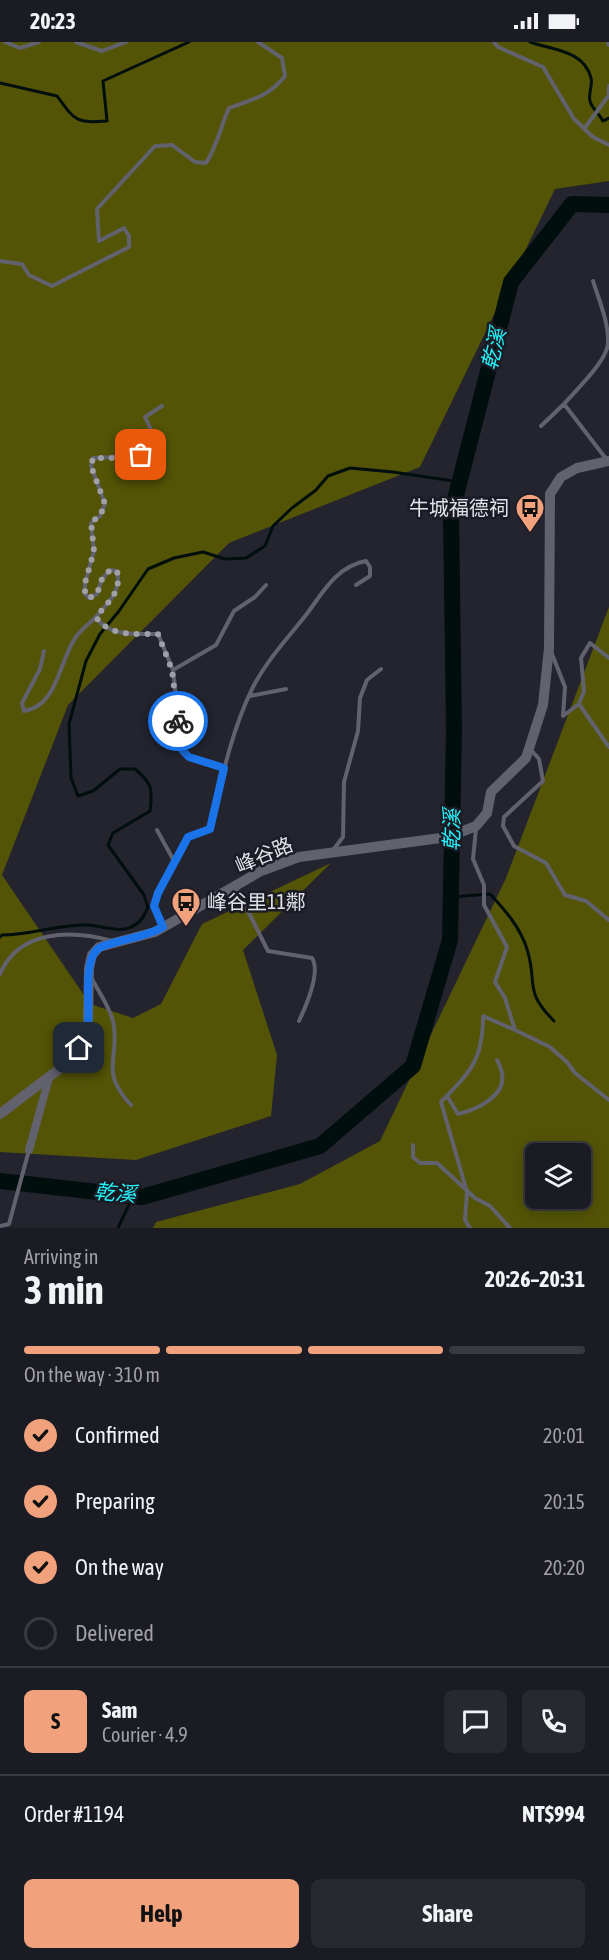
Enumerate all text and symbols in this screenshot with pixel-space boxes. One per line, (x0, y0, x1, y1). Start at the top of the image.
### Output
text: 20:23 (30, 8, 76, 34)
water label: 乾溪 (476, 323, 510, 372)
pin (115, 429, 166, 480)
icon: bag (124, 438, 157, 471)
bus stop icon: 牛城福德祠 (514, 492, 546, 534)
place label: 牛城福德祠 (409, 496, 509, 519)
courier (148, 691, 208, 751)
icon: bike (162, 705, 195, 738)
water label: 乾溪 (439, 806, 463, 851)
street label: 峰谷路 (232, 832, 296, 877)
bus stop icon: 峰谷里11鄰 (170, 886, 202, 928)
place label: 峰谷里11鄰 (207, 890, 306, 913)
pin (53, 1022, 104, 1073)
icon: home (62, 1031, 95, 1064)
map controls (525, 1143, 591, 1209)
button: layers (525, 1143, 591, 1209)
water label: 乾溪 (93, 1178, 140, 1206)
text: Arriving in (24, 1245, 98, 1268)
text: 20:26–20:31 (485, 1266, 585, 1292)
text: 3 min (24, 1268, 104, 1312)
text: On the way · 310 m (24, 1363, 160, 1386)
icon: check (24, 1419, 57, 1452)
text: Confirmed (75, 1422, 160, 1448)
text: 20:01 (543, 1424, 585, 1447)
icon: check (24, 1485, 57, 1518)
text: Preparing (75, 1488, 155, 1514)
text: 20:15 (543, 1490, 585, 1513)
icon: check (24, 1551, 57, 1584)
text: On the way (75, 1554, 164, 1580)
text: 20:20 (543, 1556, 585, 1579)
text: Delivered (75, 1620, 154, 1646)
button: chat (444, 1690, 507, 1753)
button: phone (522, 1690, 585, 1753)
text: Sam (102, 1697, 137, 1723)
text: S (51, 1708, 60, 1734)
text: Courier · 4.9 (102, 1723, 188, 1746)
text: Order #1194 (24, 1801, 124, 1827)
text: NT$994 (522, 1801, 585, 1827)
button: Help (24, 1879, 299, 1948)
button: Share (311, 1879, 585, 1948)

